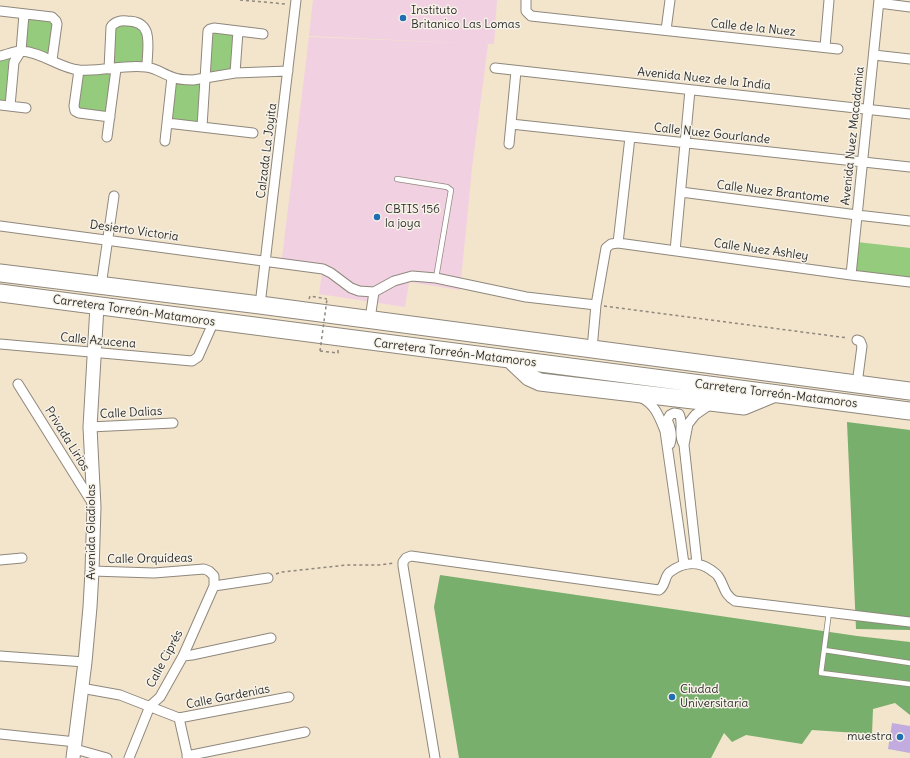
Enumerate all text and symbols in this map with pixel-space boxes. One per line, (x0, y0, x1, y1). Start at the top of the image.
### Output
place label: Instituto Britanico Las Lomas (411, 4, 520, 32)
marker: Instituto Britanico Las Lomas (398, 13, 408, 23)
street label: Calle de la Nuez (710, 16, 796, 40)
street label: Avenida Nuez de la India (637, 65, 771, 93)
street label: Avenida Nuez Macadamia (839, 66, 867, 206)
street label: Calzada La Joyita (254, 103, 280, 199)
street label: Calle Nuez Gourlande (653, 121, 771, 147)
street label: Calle Nuez Brantome (716, 178, 830, 206)
place label: CBTIS 156 la joya (385, 203, 440, 231)
marker: CBTIS 156 la joya (372, 212, 382, 222)
street label: Desierto Victoria (89, 218, 179, 244)
street label: Calle Nuez Ashley (713, 236, 809, 264)
street label: Carretera Torreón-Matamoros (52, 292, 216, 330)
street label: Calle Azucena (60, 331, 136, 351)
street label: Carretera Torreón-Matamoros (373, 336, 537, 370)
street label: Carretera Torreón-Matamoros (694, 377, 858, 411)
street label: Privada Lirios (42, 404, 92, 474)
street label: Calle Dalias (99, 404, 163, 422)
street label: Avenida Gladiolas (85, 484, 99, 580)
street label: Calle Orquídeas (107, 551, 193, 567)
street label: Calle Ciprés (144, 628, 186, 690)
street label: Calle Gardenias (185, 682, 271, 712)
place label: Ciudad Universitaria (680, 683, 748, 711)
marker: Ciudad Universitaria (667, 692, 677, 702)
place label: muestra (847, 730, 892, 744)
marker: muestra (895, 732, 905, 742)

